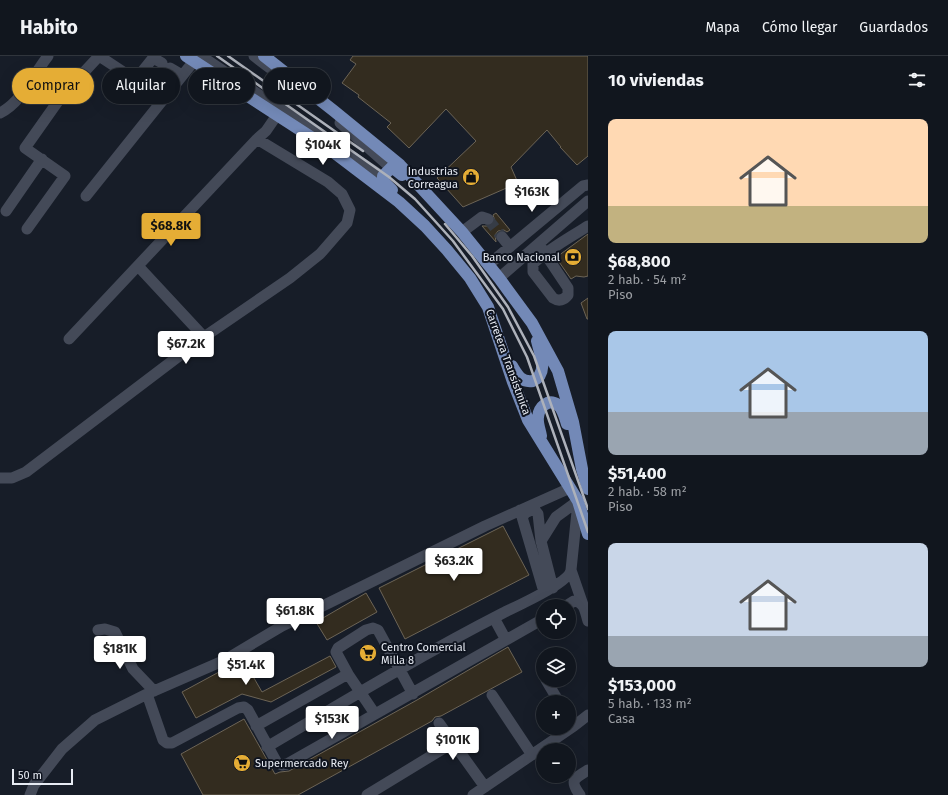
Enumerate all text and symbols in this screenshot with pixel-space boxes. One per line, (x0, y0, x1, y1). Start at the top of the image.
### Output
text: Habito (20, 16, 78, 39)
text: Mapa (706, 19, 740, 36)
text: Cómo llegar (762, 19, 837, 36)
text: Guardados (859, 19, 928, 36)
chip: Comprar (12, 68, 94, 104)
chip: Alquilar (102, 68, 180, 104)
chip: Filtros (188, 68, 255, 104)
chip: Nuevo (263, 68, 331, 104)
icon: filters (906, 69, 928, 91)
text: 10 viviendas (608, 70, 704, 91)
pin: $104K (295, 132, 351, 166)
text: $104K (305, 137, 341, 152)
icon: home (732, 145, 804, 217)
place label: Industrias Correagua (408, 165, 458, 191)
shop icon: Industrias Correagua (461, 167, 481, 187)
pin: $163K (504, 179, 560, 213)
text: $163K (515, 184, 549, 199)
pin: $68.8K (138, 213, 204, 247)
text: $68.8K (151, 218, 191, 233)
bank icon: Banco Nacional (563, 247, 583, 267)
place label: Banco Nacional (483, 251, 560, 264)
text: $68,800 (608, 251, 671, 272)
text: 2 hab. · 54 m² (608, 272, 686, 287)
text: Piso (608, 287, 633, 302)
street label: Carretera Transístmica (483, 307, 533, 417)
pin: $67.2K (153, 331, 219, 365)
text: $67.2K (167, 336, 205, 351)
icon: home (732, 357, 804, 429)
text: $51,400 (608, 463, 667, 484)
text: 2 hab. · 58 m² (608, 484, 687, 499)
text: Piso (608, 499, 633, 514)
pin: $63.2K (421, 548, 487, 582)
text: $63.2K (434, 553, 474, 568)
icon: home (732, 569, 804, 641)
pin: $61.8K (262, 598, 328, 632)
map controls (536, 599, 576, 783)
button: locate (536, 599, 576, 639)
text: $61.8K (276, 603, 314, 618)
pin: $181K (92, 636, 148, 670)
text: $181K (103, 641, 137, 656)
place label: Centro Comercial Milla 8 (381, 641, 466, 667)
supermarket icon: Centro Comercial Milla 8 (358, 643, 378, 663)
button: layers (536, 647, 576, 687)
pin: $51.4K (213, 652, 279, 686)
text: $51.4K (227, 657, 265, 672)
text: $153,000 (608, 675, 676, 696)
button: + (536, 695, 576, 735)
text: 5 hab. · 133 m² (608, 696, 692, 711)
pin: $153K (304, 706, 360, 740)
text: $153K (315, 711, 349, 726)
text: Casa (608, 711, 635, 726)
pin: $101K (425, 727, 481, 761)
text: $101K (436, 732, 470, 747)
button: − (536, 743, 576, 783)
supermarket icon: Supermercado Rey (232, 753, 252, 773)
place label: Supermercado Rey (255, 757, 349, 770)
scale bar (12, 767, 73, 786)
text: 50 m (18, 769, 42, 782)

